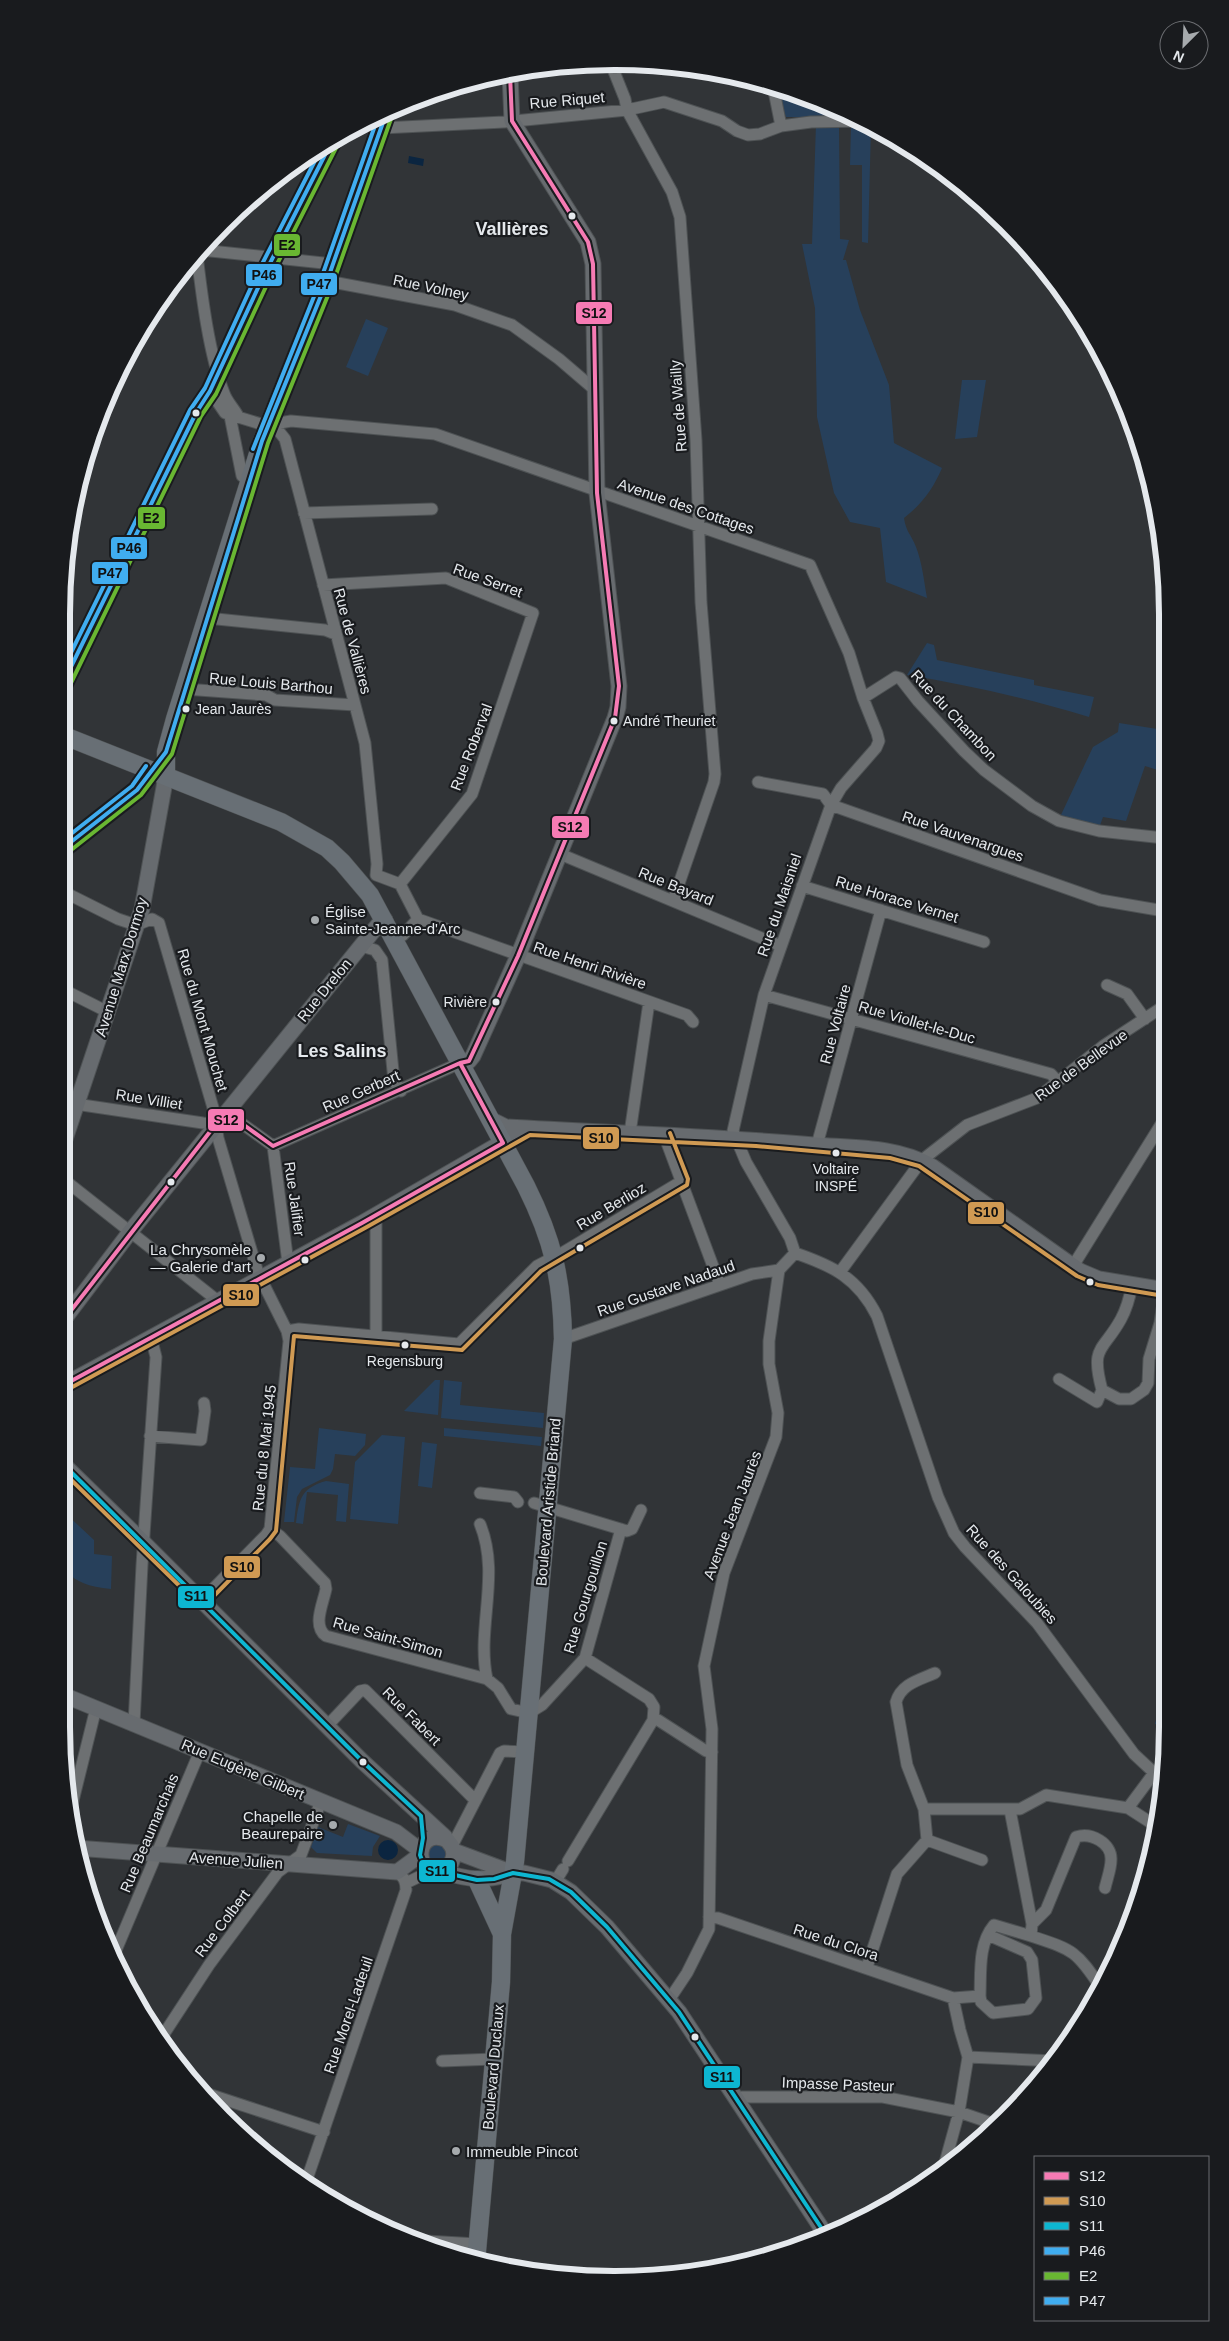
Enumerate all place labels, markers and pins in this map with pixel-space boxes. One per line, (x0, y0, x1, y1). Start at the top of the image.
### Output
unlabelled marker (567, 211, 577, 221)
unlabelled marker (191, 408, 201, 418)
place label: Jean Jaurès (195, 701, 271, 717)
marker: Jean Jaurès (181, 704, 191, 714)
place label: André Theuriet (623, 713, 715, 729)
marker: André Theuriet (609, 716, 619, 726)
place label: Église Sainte-Jeanne-d'Arc (325, 903, 461, 937)
marker: Église Sainte-Jeanne-d'Arc (309, 914, 321, 926)
place label: Rivière (443, 994, 487, 1010)
marker: Rivière (491, 997, 501, 1007)
marker: Voltaire INSPÉ (831, 1148, 841, 1158)
place label: Voltaire INSPÉ (813, 1161, 860, 1194)
unlabelled marker (166, 1177, 176, 1187)
place label: La Chrysomèle — Galerie d'art (150, 1241, 252, 1275)
unlabelled marker (575, 1243, 585, 1253)
marker: La Chrysomèle — Galerie d'art (255, 1252, 267, 1264)
unlabelled marker (300, 1255, 310, 1265)
unlabelled marker (1085, 1277, 1095, 1287)
marker: Regensburg (400, 1340, 410, 1350)
place label: Regensburg (367, 1353, 443, 1369)
unlabelled marker (358, 1757, 368, 1767)
place label: Chapelle de Beaurepaire (241, 1808, 323, 1842)
marker: Chapelle de Beaurepaire (327, 1819, 339, 1831)
unlabelled marker (690, 2032, 700, 2042)
place label: Immeuble Pincot (466, 2143, 579, 2160)
marker: Immeuble Pincot (450, 2145, 462, 2157)

